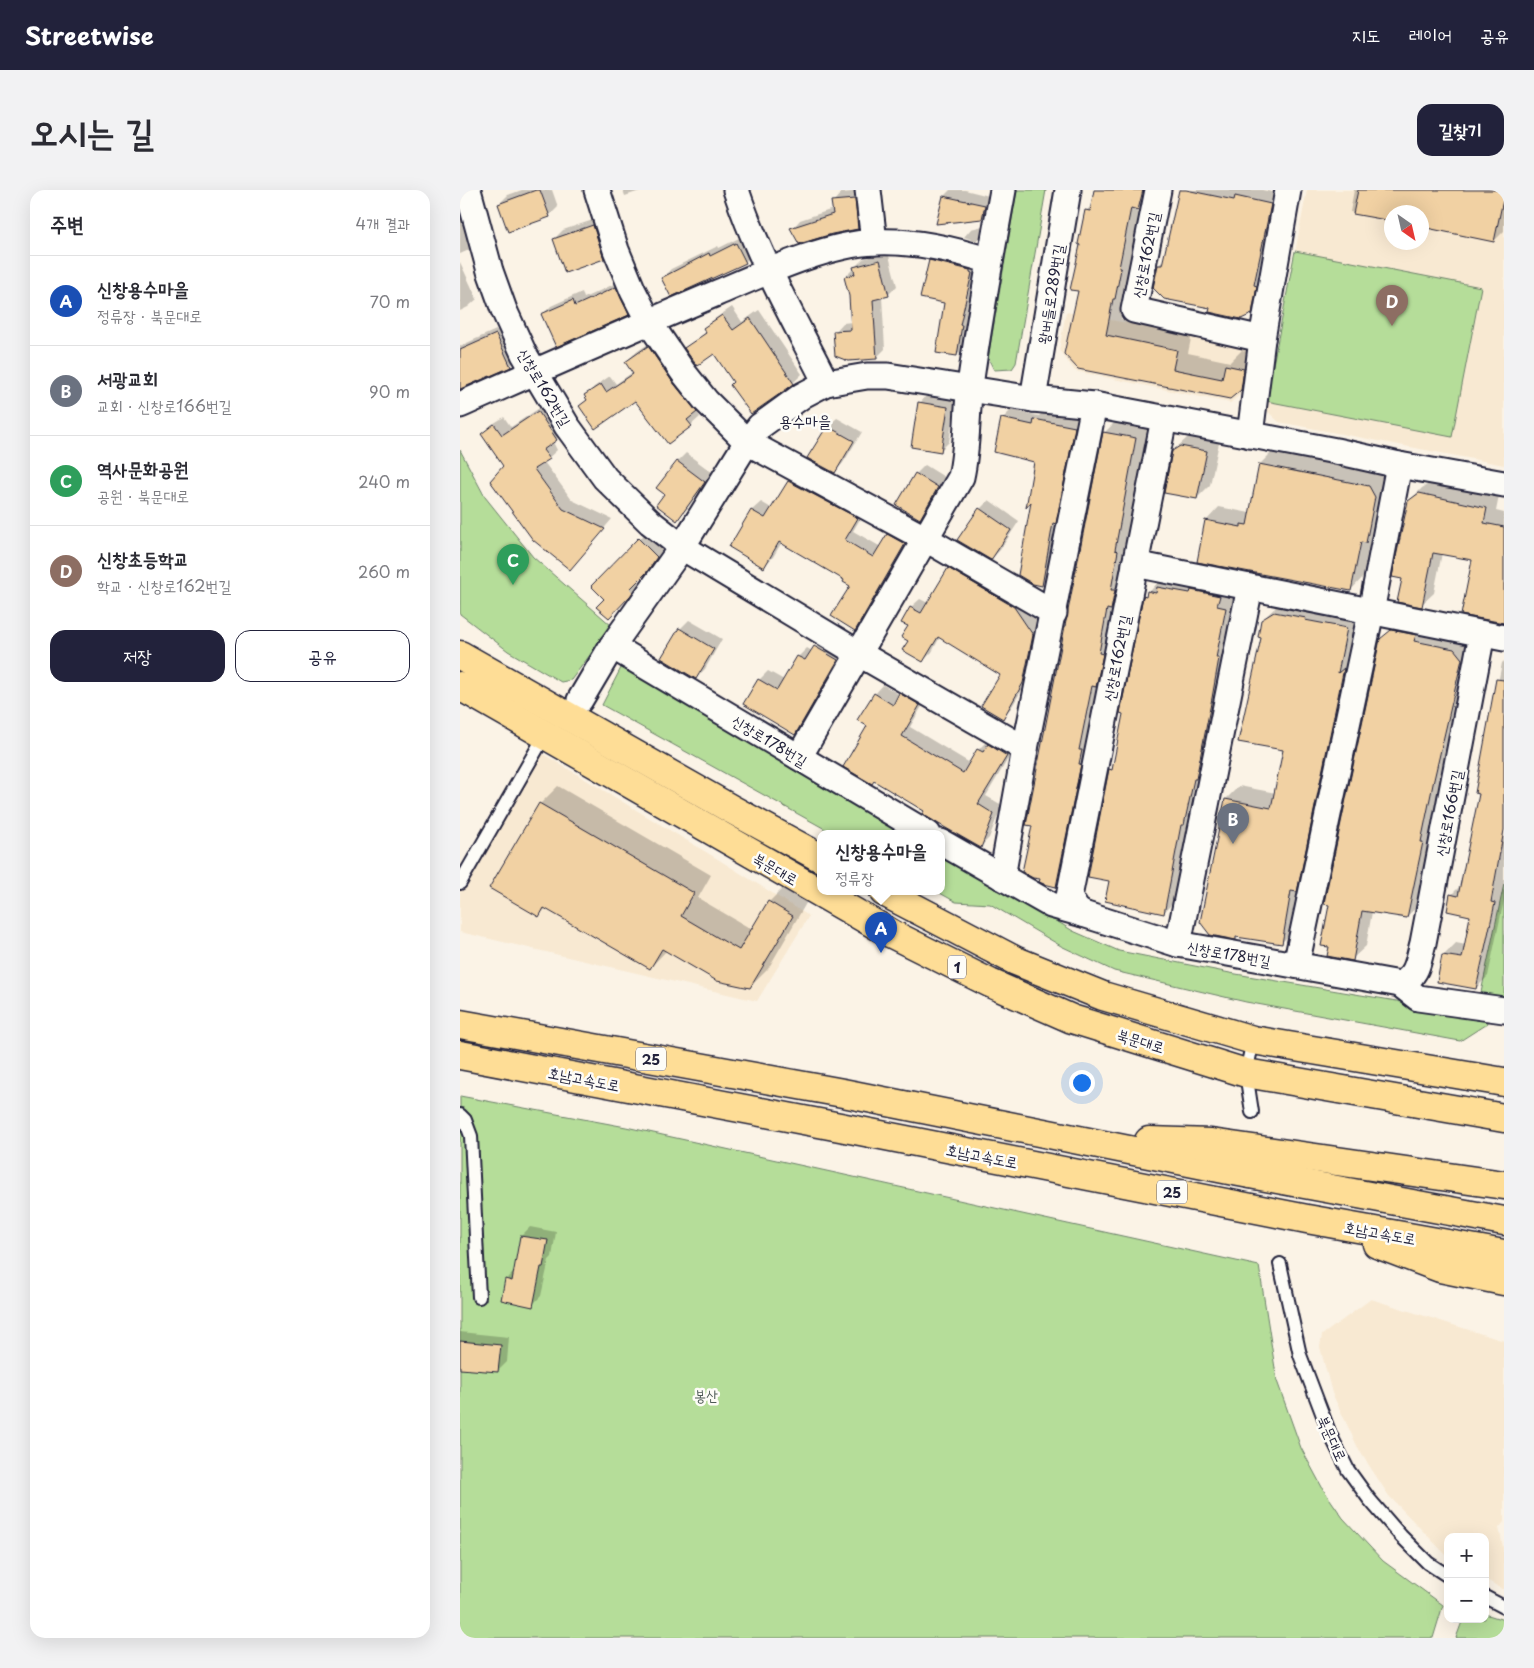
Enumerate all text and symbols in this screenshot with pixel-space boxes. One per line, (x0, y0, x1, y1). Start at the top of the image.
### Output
text: Streetwise (25, 17, 154, 53)
text: 지도 (1352, 21, 1381, 48)
text: 레이어 (1409, 21, 1452, 48)
text: 공유 (1480, 21, 1509, 48)
text: 오시는 길 (30, 104, 154, 157)
button: 길찾기 (1417, 104, 1504, 156)
north arrow (1384, 205, 1429, 250)
text: 주변 (50, 207, 84, 239)
street label: 신창로162번길 (1125, 210, 1165, 300)
text: 4개 결과 (356, 211, 410, 235)
street label: 왕버들로289번길 (1031, 242, 1069, 346)
text: 신창용수마을 (97, 274, 189, 302)
pin: D (1376, 285, 1408, 326)
text: A (60, 289, 72, 313)
text: 70 m (370, 289, 410, 313)
text: 정류장 · 북문대로 (97, 303, 202, 327)
street label: 신창로162번길 (513, 343, 577, 431)
text: 서광교회 (97, 364, 158, 392)
text: B (61, 379, 71, 403)
text: 90 m (369, 379, 410, 403)
text: 교회 · 신창로166번길 (97, 393, 232, 417)
district label: 용수마을 (779, 408, 831, 432)
text: 역사문화공원 (97, 454, 189, 482)
text: C (60, 469, 72, 493)
text: 240 m (358, 469, 410, 493)
text: 공원 · 북문대로 (97, 483, 189, 507)
text: 신창초등학교 (97, 544, 189, 572)
pin: C (497, 544, 529, 585)
text: D (60, 559, 72, 583)
text: 260 m (358, 559, 410, 583)
text: 학교 · 신창로162번길 (97, 573, 231, 597)
street label: 신창로162번길 (1096, 613, 1136, 703)
button: 저장 (50, 630, 225, 682)
button: 공유 (235, 630, 410, 682)
street label: 신창로178번길 (728, 708, 812, 772)
street label: 신창로166번길 (1428, 768, 1468, 858)
pin: B (1217, 803, 1249, 844)
popup (817, 830, 945, 895)
text: 신창용수마을 (835, 836, 927, 864)
street label: 북문대로 (749, 846, 803, 890)
text: 정류장 (835, 865, 874, 889)
pin: A (865, 912, 897, 953)
street label: 신창로178번길 (1185, 934, 1273, 972)
road number: 1 (948, 956, 966, 979)
street label: 북문대로 (1115, 1022, 1167, 1058)
road number: 25 (636, 1048, 666, 1071)
street label: 호남고속도로 (546, 1060, 622, 1096)
your location (1069, 1070, 1095, 1096)
street label: 호남고속도로 (944, 1137, 1020, 1173)
road number: 25 (1157, 1180, 1187, 1204)
street label: 호남고속도로 (1342, 1214, 1418, 1250)
park label: 봉산 (694, 1383, 718, 1406)
street label: 북문대로 (1312, 1411, 1354, 1465)
map controls (1444, 1533, 1489, 1623)
button: + (1444, 1533, 1489, 1578)
button: − (1444, 1578, 1489, 1623)

